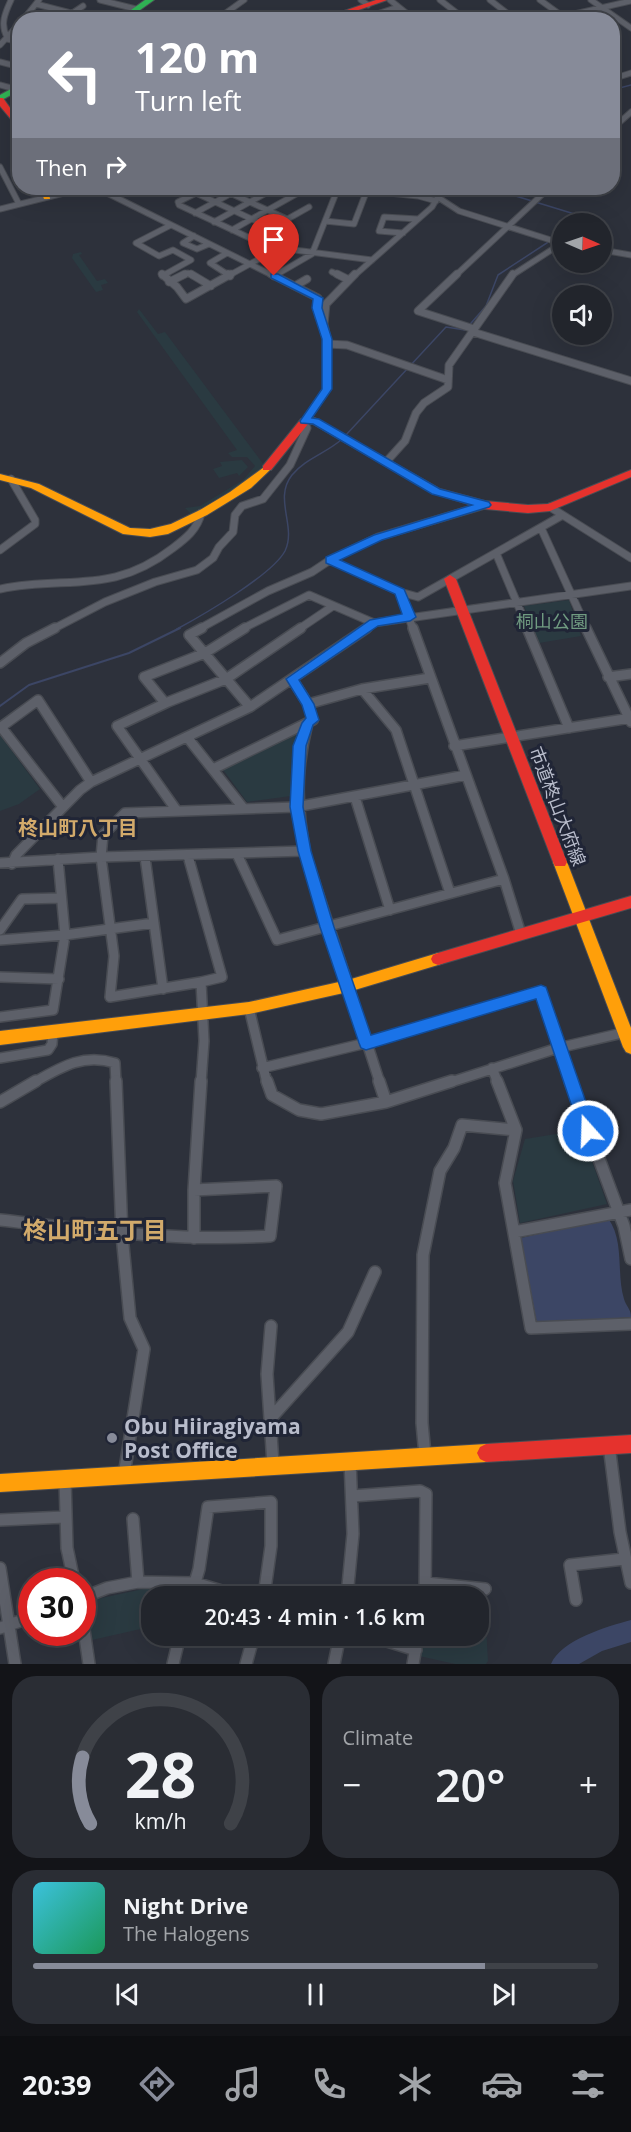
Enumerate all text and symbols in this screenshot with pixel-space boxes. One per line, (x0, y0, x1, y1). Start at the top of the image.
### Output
text: 120 m (135, 28, 259, 85)
icon: left (36, 36, 114, 114)
text: Turn left (135, 82, 242, 119)
icon: right (99, 150, 132, 183)
text: Then (36, 152, 87, 182)
north arrow (552, 213, 612, 273)
map controls (552, 213, 612, 345)
pin (248, 214, 299, 276)
icon: arrive (257, 223, 290, 256)
button: sound (552, 285, 612, 345)
park label: 桐山公園 (516, 609, 588, 633)
street label: 市道柊山大府線 (524, 743, 592, 869)
district label: 柊山町八丁目 (18, 814, 138, 841)
position arrow (556, 1099, 620, 1163)
district label: 柊山町五丁目 (23, 1213, 167, 1246)
place label: Obu Hiiragiyama Post Office (124, 1412, 301, 1464)
marker: Obu Hiiragiyama Post Office (105, 1431, 119, 1445)
speed limit sign: 30 (18, 1568, 96, 1646)
text: 20:43 · 4 min · 1.6 km (204, 1601, 426, 1631)
text: Climate (343, 1724, 413, 1751)
text: 28 (125, 1731, 196, 1816)
text: 20° (435, 1754, 506, 1815)
text: − (343, 1762, 361, 1807)
text: + (579, 1762, 598, 1807)
text: km/h (135, 1806, 187, 1835)
text: Night Drive (123, 1890, 248, 1920)
text: The Halogens (123, 1920, 250, 1947)
icon: previous (111, 1978, 144, 2011)
icon: pause (299, 1978, 332, 2011)
icon: next (487, 1978, 520, 2011)
icon: directions (136, 2063, 178, 2105)
icon: music (222, 2063, 264, 2105)
icon: phone (308, 2063, 350, 2105)
icon: climate (394, 2063, 436, 2105)
icon: car (481, 2063, 523, 2105)
icon: filters (567, 2063, 609, 2105)
text: 20:39 (22, 2066, 92, 2103)

